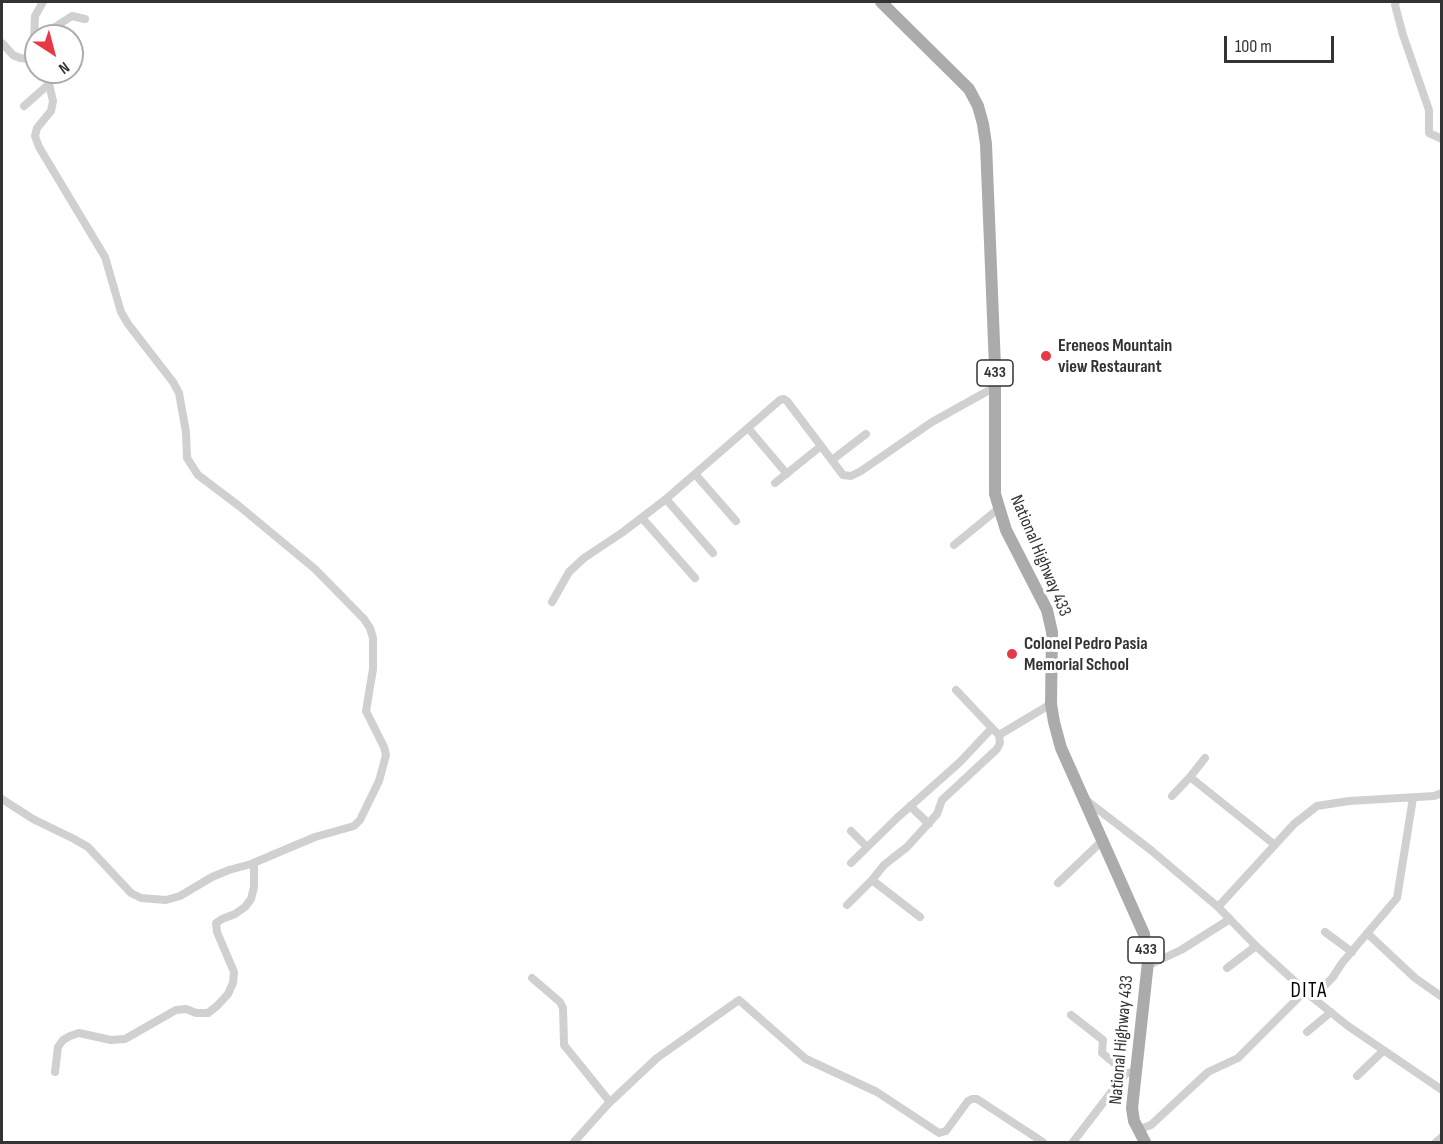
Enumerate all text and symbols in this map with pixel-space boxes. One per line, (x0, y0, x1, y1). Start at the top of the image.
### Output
north arrow (24, 24, 84, 84)
scale bar (1227, 24, 1336, 62)
text: 100 m (1235, 36, 1272, 57)
text: N (55, 57, 73, 78)
place label: Ereneos Mountain view Restaurant (1058, 335, 1172, 378)
marker: Ereneos Mountain view Restaurant (1039, 349, 1053, 363)
road number: 433 (977, 360, 1013, 386)
street label: National Highway 433 (1005, 492, 1075, 620)
place label: Colonel Pedro Pasia Memorial School (1024, 633, 1148, 676)
marker: Colonel Pedro Pasia Memorial School (1005, 647, 1019, 661)
road number: 433 (1128, 937, 1164, 963)
street label: National Highway 433 (1106, 974, 1138, 1106)
district label: DITA (1290, 979, 1328, 1005)

